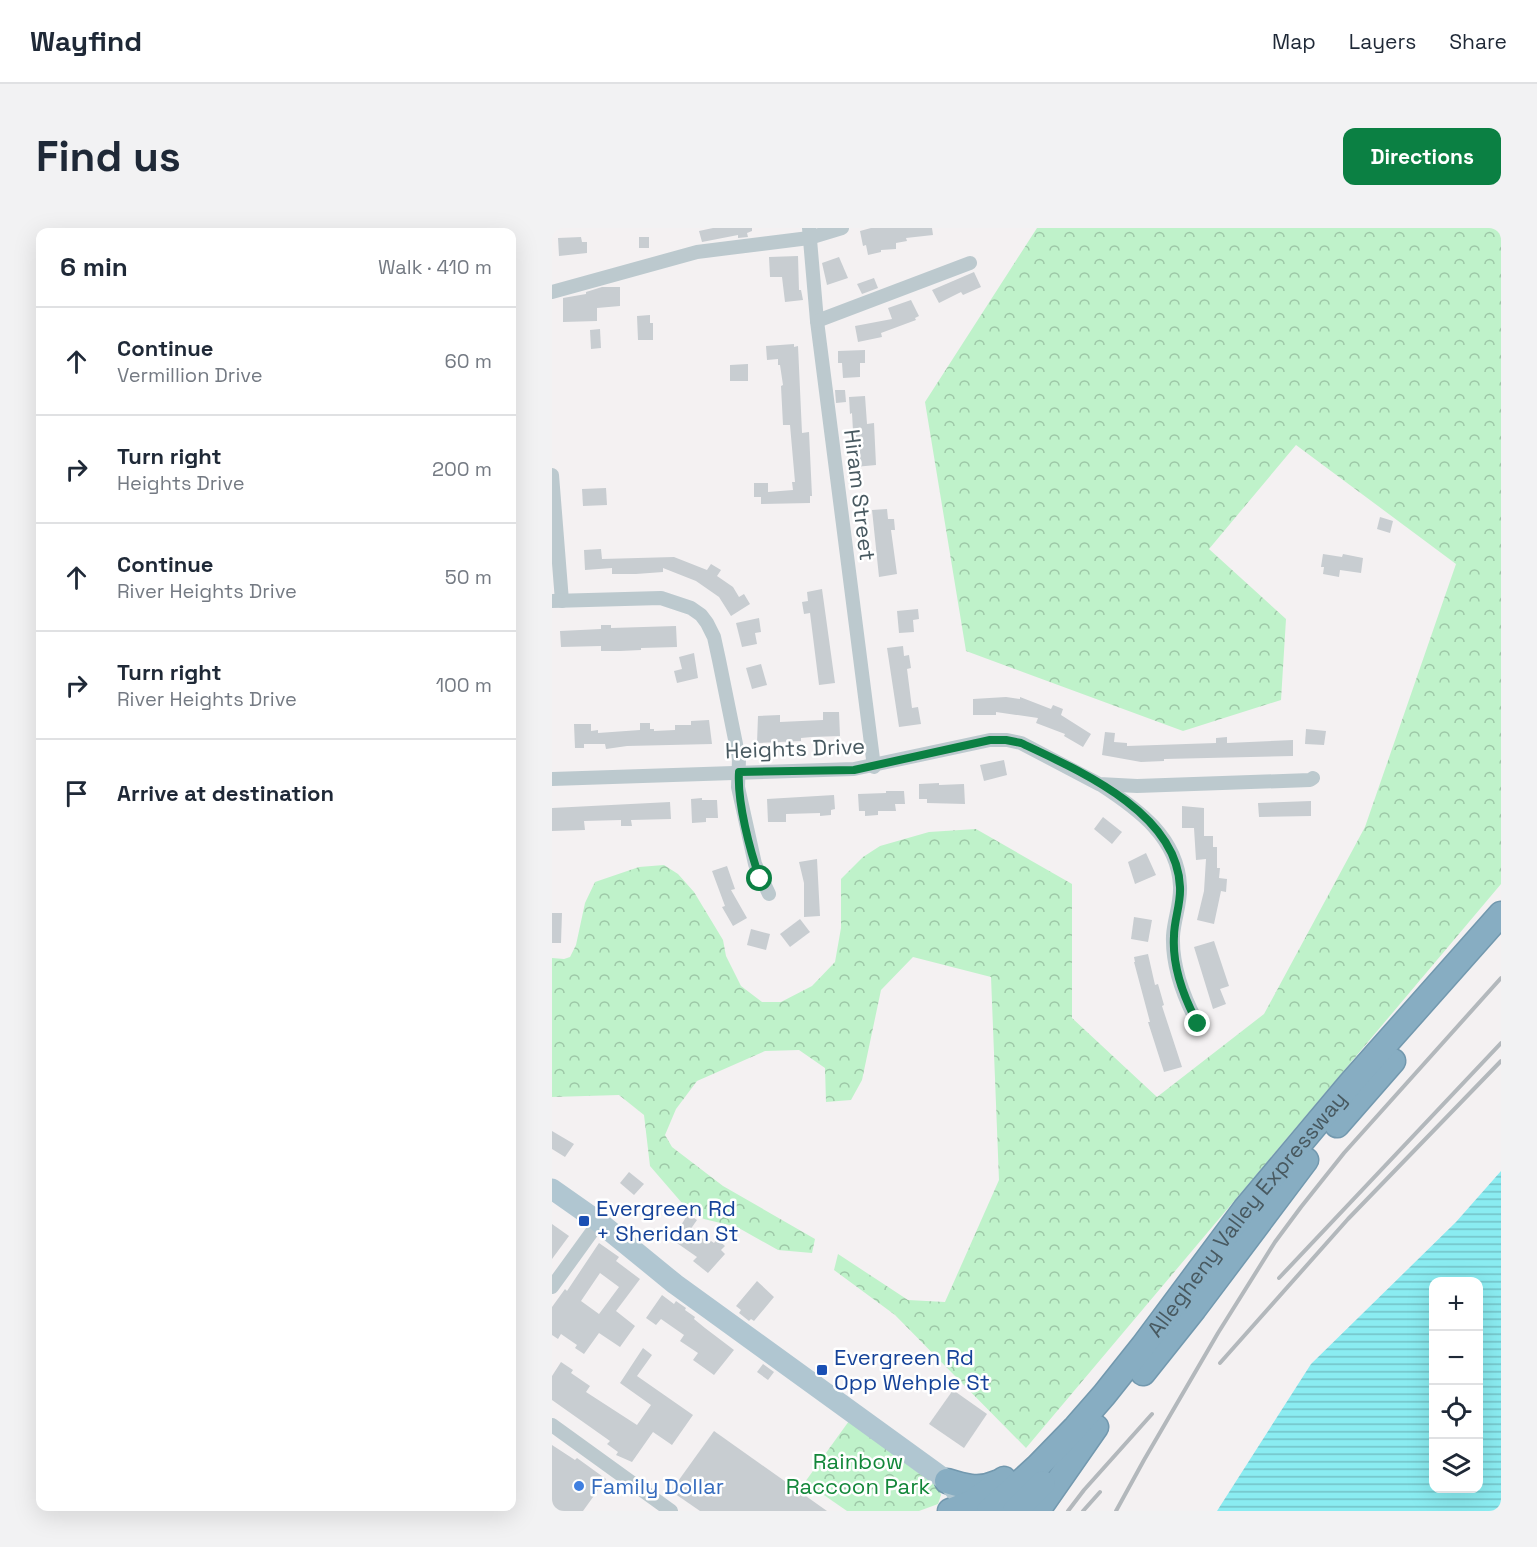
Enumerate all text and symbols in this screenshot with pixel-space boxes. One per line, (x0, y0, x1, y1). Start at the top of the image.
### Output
text: Wayfind (30, 23, 142, 59)
text: Map (1272, 28, 1316, 55)
text: Layers (1349, 28, 1416, 55)
text: Share (1449, 28, 1507, 55)
button: Directions (1343, 128, 1501, 185)
text: Find us (36, 130, 181, 183)
text: 6 min (60, 250, 128, 284)
text: Walk · 410 m (378, 254, 492, 280)
text: Continue (117, 334, 213, 362)
icon: ahead (60, 345, 93, 378)
text: 60 m (445, 348, 492, 374)
text: Vermillion Drive (117, 362, 263, 388)
street label: Hiram Street (838, 428, 882, 562)
text: Turn right (117, 442, 222, 470)
icon: right (60, 453, 93, 486)
text: 200 m (432, 456, 492, 482)
text: Heights Drive (117, 470, 244, 496)
text: Continue (117, 550, 213, 578)
icon: ahead (60, 561, 93, 594)
text: 50 m (445, 564, 492, 590)
text: River Heights Drive (117, 578, 297, 604)
text: Turn right (117, 658, 222, 686)
icon: right (60, 669, 93, 702)
text: 100 m (436, 672, 492, 698)
text: River Heights Drive (117, 686, 297, 712)
street label: Heights Drive (724, 732, 866, 764)
icon: arrive (60, 777, 93, 810)
text: Arrive at destination (117, 779, 334, 807)
route start (746, 865, 772, 891)
route end (1184, 1010, 1210, 1036)
street label: Allegheny Valley Expressway (1141, 1085, 1352, 1342)
place label: Evergreen Rd + Sheridan St (596, 1194, 739, 1247)
marker: Evergreen Rd + Sheridan St (577, 1214, 591, 1228)
map controls (1429, 1277, 1483, 1493)
button: + (1429, 1277, 1483, 1331)
button: − (1429, 1331, 1483, 1385)
place label: Evergreen Rd Opp Wehple St (834, 1343, 990, 1396)
marker: Evergreen Rd Opp Wehple St (815, 1363, 829, 1377)
button: locate (1429, 1385, 1483, 1439)
button: layers (1429, 1439, 1483, 1493)
park label: Rainbow Raccoon Park (786, 1447, 930, 1500)
place label: Family Dollar (591, 1472, 724, 1500)
marker: Family Dollar (572, 1479, 586, 1493)

